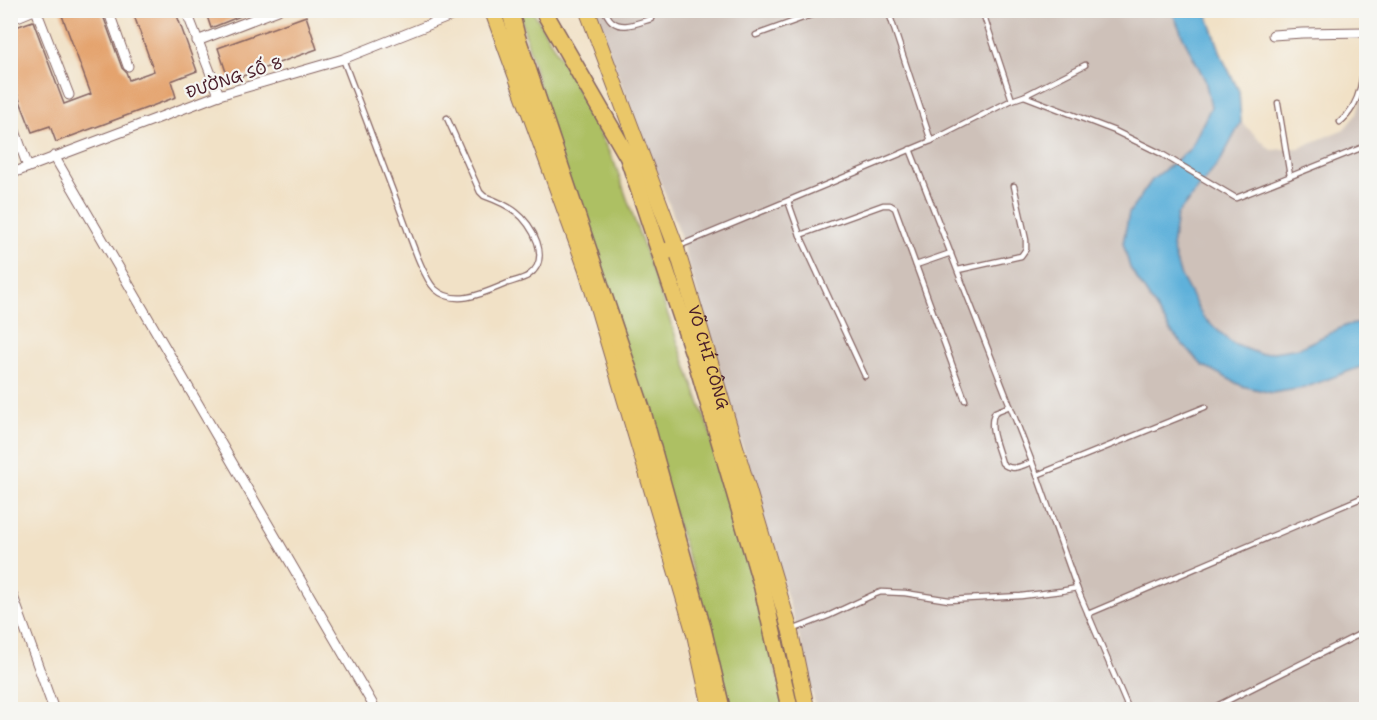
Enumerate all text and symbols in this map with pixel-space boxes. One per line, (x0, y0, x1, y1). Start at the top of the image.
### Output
street label: ĐƯỜNG SỐ 8 (182, 50, 285, 103)
street label: VÕ CHÍ CÔNG (683, 303, 734, 412)

